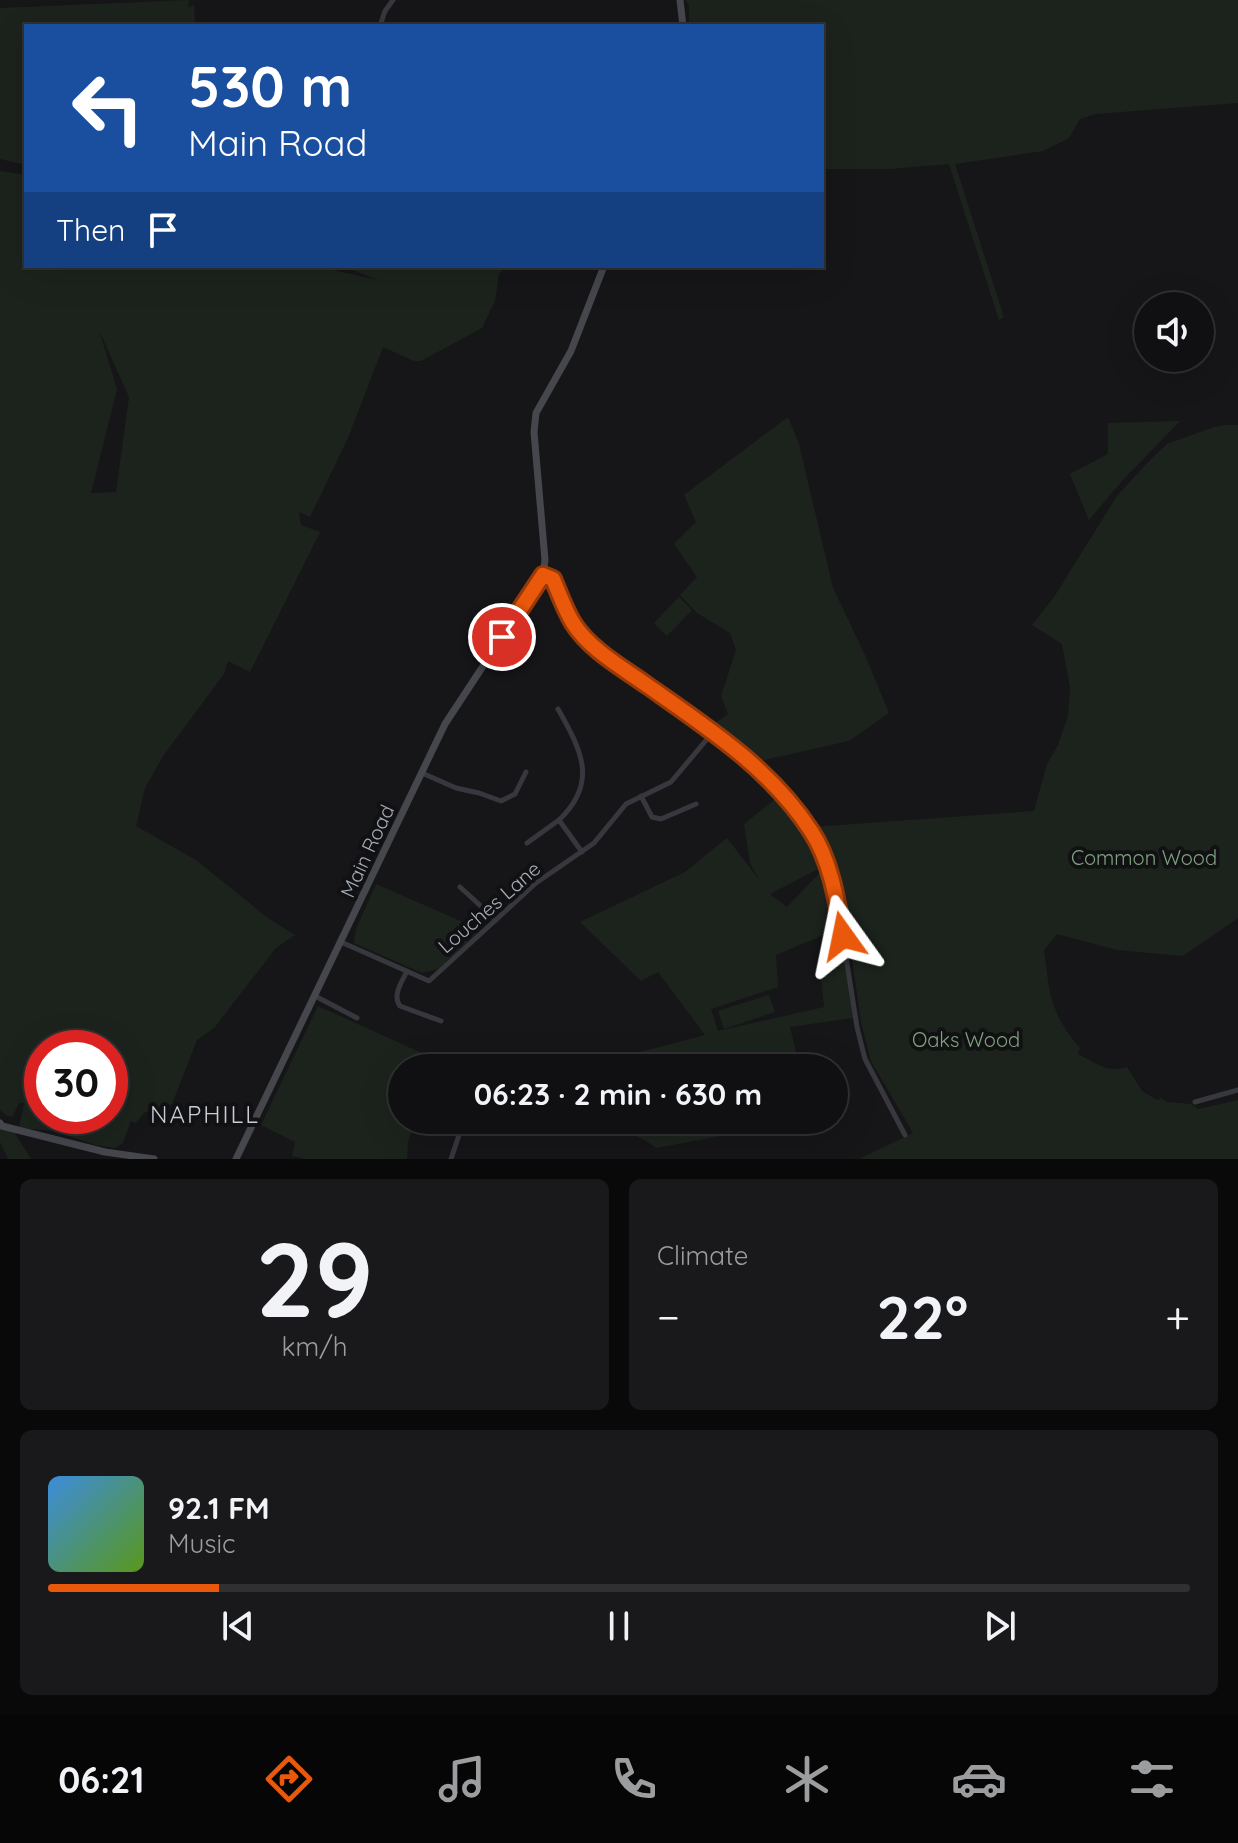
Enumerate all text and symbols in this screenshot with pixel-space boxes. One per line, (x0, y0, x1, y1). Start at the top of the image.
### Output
text: 530 m (188, 51, 352, 121)
icon: left (56, 56, 160, 160)
text: Main Road (188, 120, 367, 165)
icon: arrive (141, 208, 185, 252)
text: Then (56, 211, 125, 249)
map controls (1134, 292, 1214, 372)
button: sound (1134, 292, 1214, 372)
pin (468, 603, 536, 671)
icon: arrive (480, 615, 524, 659)
street label: Main Road (335, 801, 399, 901)
park label: Common Wood (1071, 845, 1217, 870)
street label: Louches Lane (433, 856, 545, 958)
position arrow (801, 894, 885, 978)
park label: Oaks Wood (912, 1027, 1020, 1052)
speed limit sign: 30 (24, 1030, 128, 1134)
text: 06:23 · 2 min · 630 m (474, 1075, 762, 1113)
district label: NAPHILL (150, 1099, 260, 1129)
text: 29 (255, 1213, 374, 1343)
text: Climate (657, 1239, 748, 1272)
text: 22° (877, 1279, 968, 1354)
text: − (657, 1289, 680, 1344)
text: + (1165, 1289, 1190, 1344)
text: km/h (282, 1330, 347, 1363)
text: 92.1 FM (168, 1489, 270, 1527)
text: Music (168, 1527, 236, 1560)
icon: previous (216, 1604, 260, 1648)
icon: pause (597, 1604, 641, 1648)
icon: next (978, 1604, 1022, 1648)
icon: directions (261, 1751, 317, 1807)
icon: music (434, 1751, 490, 1807)
icon: phone (606, 1751, 662, 1807)
icon: climate (779, 1751, 835, 1807)
icon: car (951, 1751, 1007, 1807)
icon: filters (1124, 1751, 1180, 1807)
text: 06:21 (58, 1757, 145, 1802)

